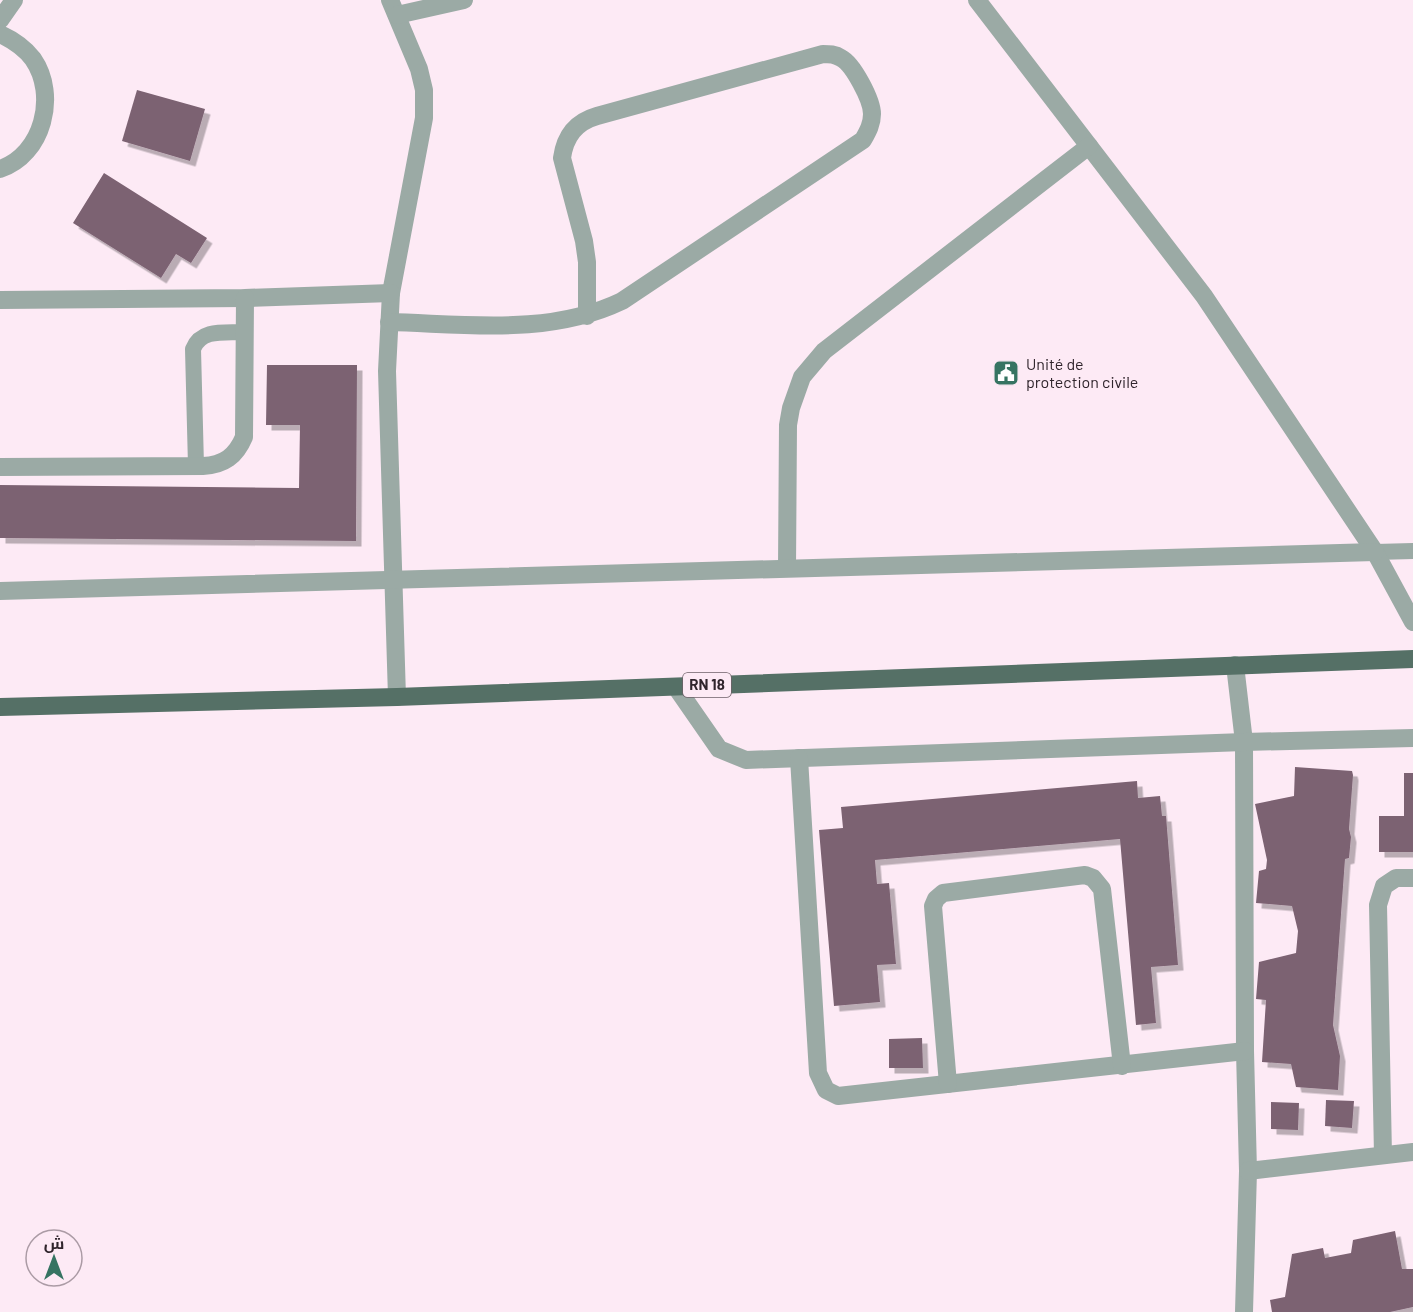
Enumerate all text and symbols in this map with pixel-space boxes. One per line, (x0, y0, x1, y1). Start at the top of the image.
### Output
place label: Unité de protection civile (1026, 354, 1138, 391)
public building icon: Unité de protection civile (991, 358, 1021, 388)
road number: RN 18 (683, 673, 731, 697)
north arrow (24, 1228, 84, 1288)
text: ش (44, 1233, 64, 1253)

